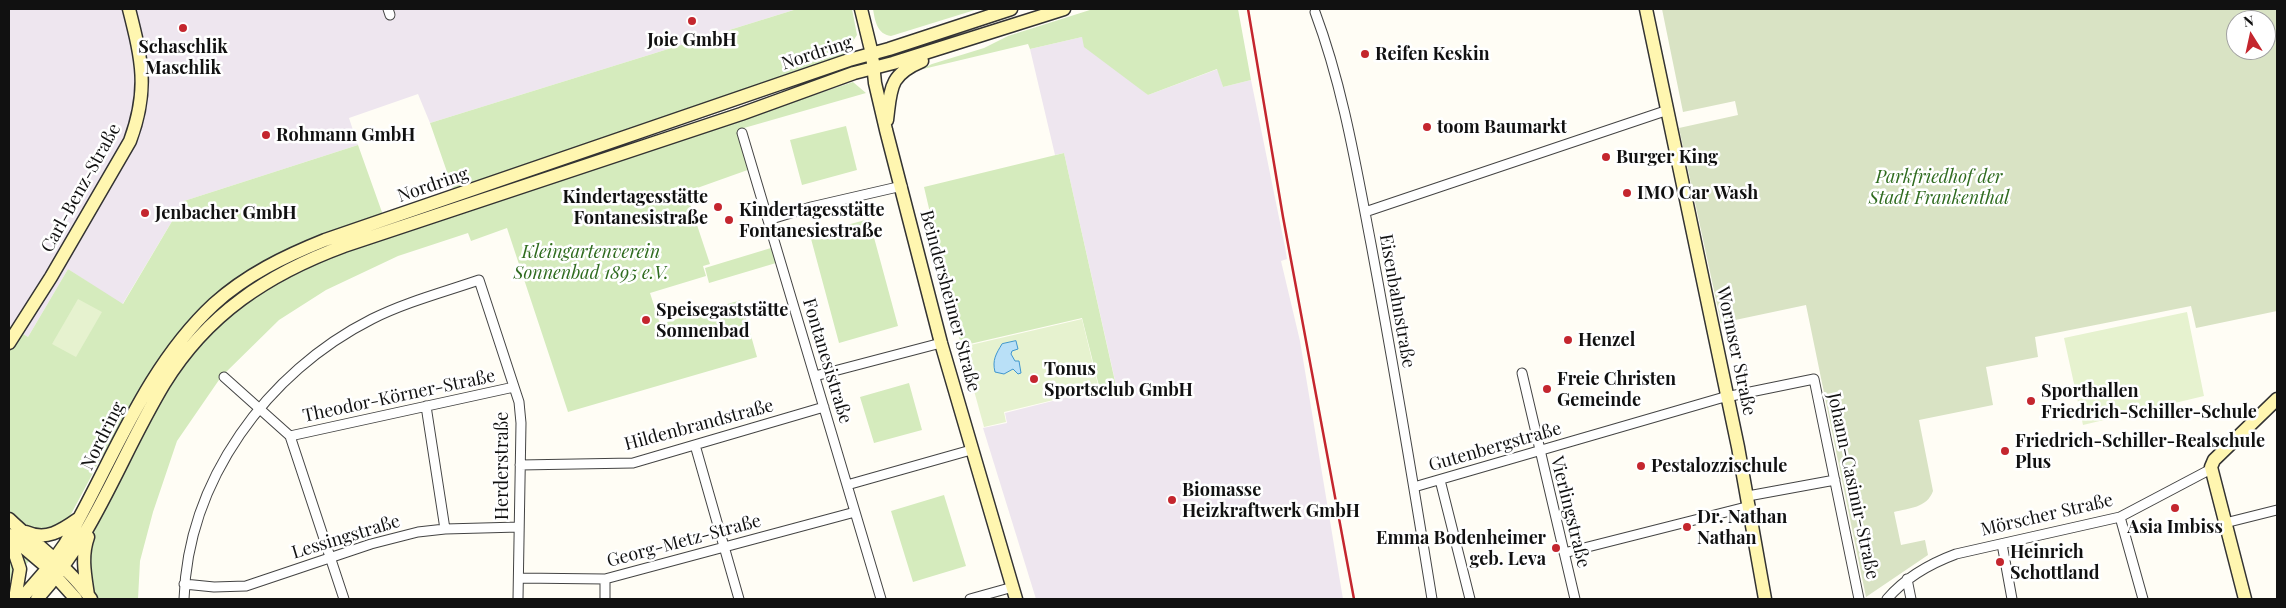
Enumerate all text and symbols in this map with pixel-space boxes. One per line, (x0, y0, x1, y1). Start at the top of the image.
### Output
north arrow (2226, 10, 2276, 60)
text: N (2242, 10, 2255, 31)
marker: Joie GmbH (686, 15, 698, 27)
marker: Schaschlik Maschlik (177, 22, 189, 34)
place label: Joie GmbH (647, 29, 737, 51)
street label: Nordring (779, 31, 855, 75)
place label: Schaschlik Maschlik (138, 36, 228, 78)
place label: Reifen Keskin (1375, 43, 1490, 65)
marker: Reifen Keskin (1359, 48, 1371, 60)
place label: toom Baumarkt (1437, 116, 1567, 138)
street label: Carl-Benz-Straße (37, 120, 125, 256)
marker: toom Baumarkt (1421, 121, 1433, 133)
place label: Rohmann GmbH (276, 124, 415, 146)
marker: Rohmann GmbH (260, 129, 272, 141)
place label: Burger King (1616, 146, 1718, 168)
marker: Burger King (1600, 151, 1612, 163)
street label: Nordring (395, 163, 471, 207)
park label: Parkfriedhof der Stadt Frankenthal (1869, 166, 2009, 208)
place label: IMO Car Wash (1637, 182, 1758, 204)
place label: Kindertagesstätte Fontanesistraße (562, 186, 708, 228)
marker: IMO Car Wash (1621, 187, 1633, 199)
place label: Kindertagesstätte Fontanesiestraße (739, 199, 885, 242)
marker: Kindertagesstätte Fontanesistraße (712, 201, 724, 213)
place label: Jenbacher GmbH (155, 202, 297, 224)
marker: Jenbacher GmbH (139, 207, 151, 219)
street label: Beindersheimer Straße (915, 208, 985, 394)
marker: Kindertagesstätte Fontanesiestraße (723, 214, 735, 226)
street label: Eisenbahnstraße (1375, 232, 1419, 370)
park label: Kleingartenverein Sonnenbad 1895 e.V. (513, 241, 669, 284)
street label: Wormser Straße (1712, 285, 1760, 417)
street label: Fontanesistraße (798, 296, 856, 426)
place label: Speisegaststätte Sonnenbad (656, 299, 788, 342)
marker: Speisegaststätte Sonnenbad (640, 314, 652, 326)
place label: Henzel (1578, 329, 1635, 351)
marker: Henzel (1562, 334, 1574, 346)
place label: Tonus Sportsclub GmbH (1044, 358, 1193, 400)
street label: Theodor-Körner-Straße (301, 365, 497, 427)
place label: Freie Christen Gemeinde (1557, 368, 1676, 410)
marker: Tonus Sportsclub GmbH (1028, 373, 1040, 385)
place label: Sporthallen Friedrich-Schiller-Schule (2041, 380, 2257, 422)
marker: Freie Christen Gemeinde (1541, 383, 1553, 395)
street label: Johann-Casimir-Straße (1823, 391, 1883, 581)
street label: Hildenbrandstraße (622, 395, 776, 455)
marker: Sporthallen Friedrich-Schiller-Schule (2025, 395, 2037, 407)
street label: Nordring (77, 398, 129, 474)
street label: Herderstraße (491, 412, 513, 520)
street label: Gutenbergstraße (1426, 418, 1564, 476)
place label: Friedrich-Schiller-Realschule Plus (2015, 430, 2265, 472)
marker: Friedrich-Schiller-Realschule Plus (1999, 445, 2011, 457)
street label: Vierlingstraße (1546, 454, 1594, 570)
place label: Pestalozzischule (1651, 455, 1787, 477)
marker: Pestalozzischule (1635, 460, 1647, 472)
place label: Biomasse Heizkraftwerk GmbH (1182, 479, 1360, 522)
street label: Mörscher Straße (1979, 489, 2115, 541)
marker: Biomasse Heizkraftwerk GmbH (1166, 494, 1178, 506)
marker: Asia Imbiss (2169, 502, 2181, 514)
place label: Dr. Nathan Nathan (1697, 506, 1787, 548)
street label: Lessingstraße (289, 510, 403, 564)
street label: Georg-Metz-Straße (605, 510, 763, 572)
place label: Asia Imbiss (2127, 516, 2223, 538)
marker: Dr. Nathan Nathan (1681, 521, 1693, 533)
place label: Emma Bodenheimer geb. Leva (1376, 527, 1546, 570)
place label: Heinrich Schottland (2010, 541, 2099, 584)
marker: Emma Bodenheimer geb. Leva (1550, 542, 1562, 554)
marker: Heinrich Schottland (1994, 556, 2006, 568)

